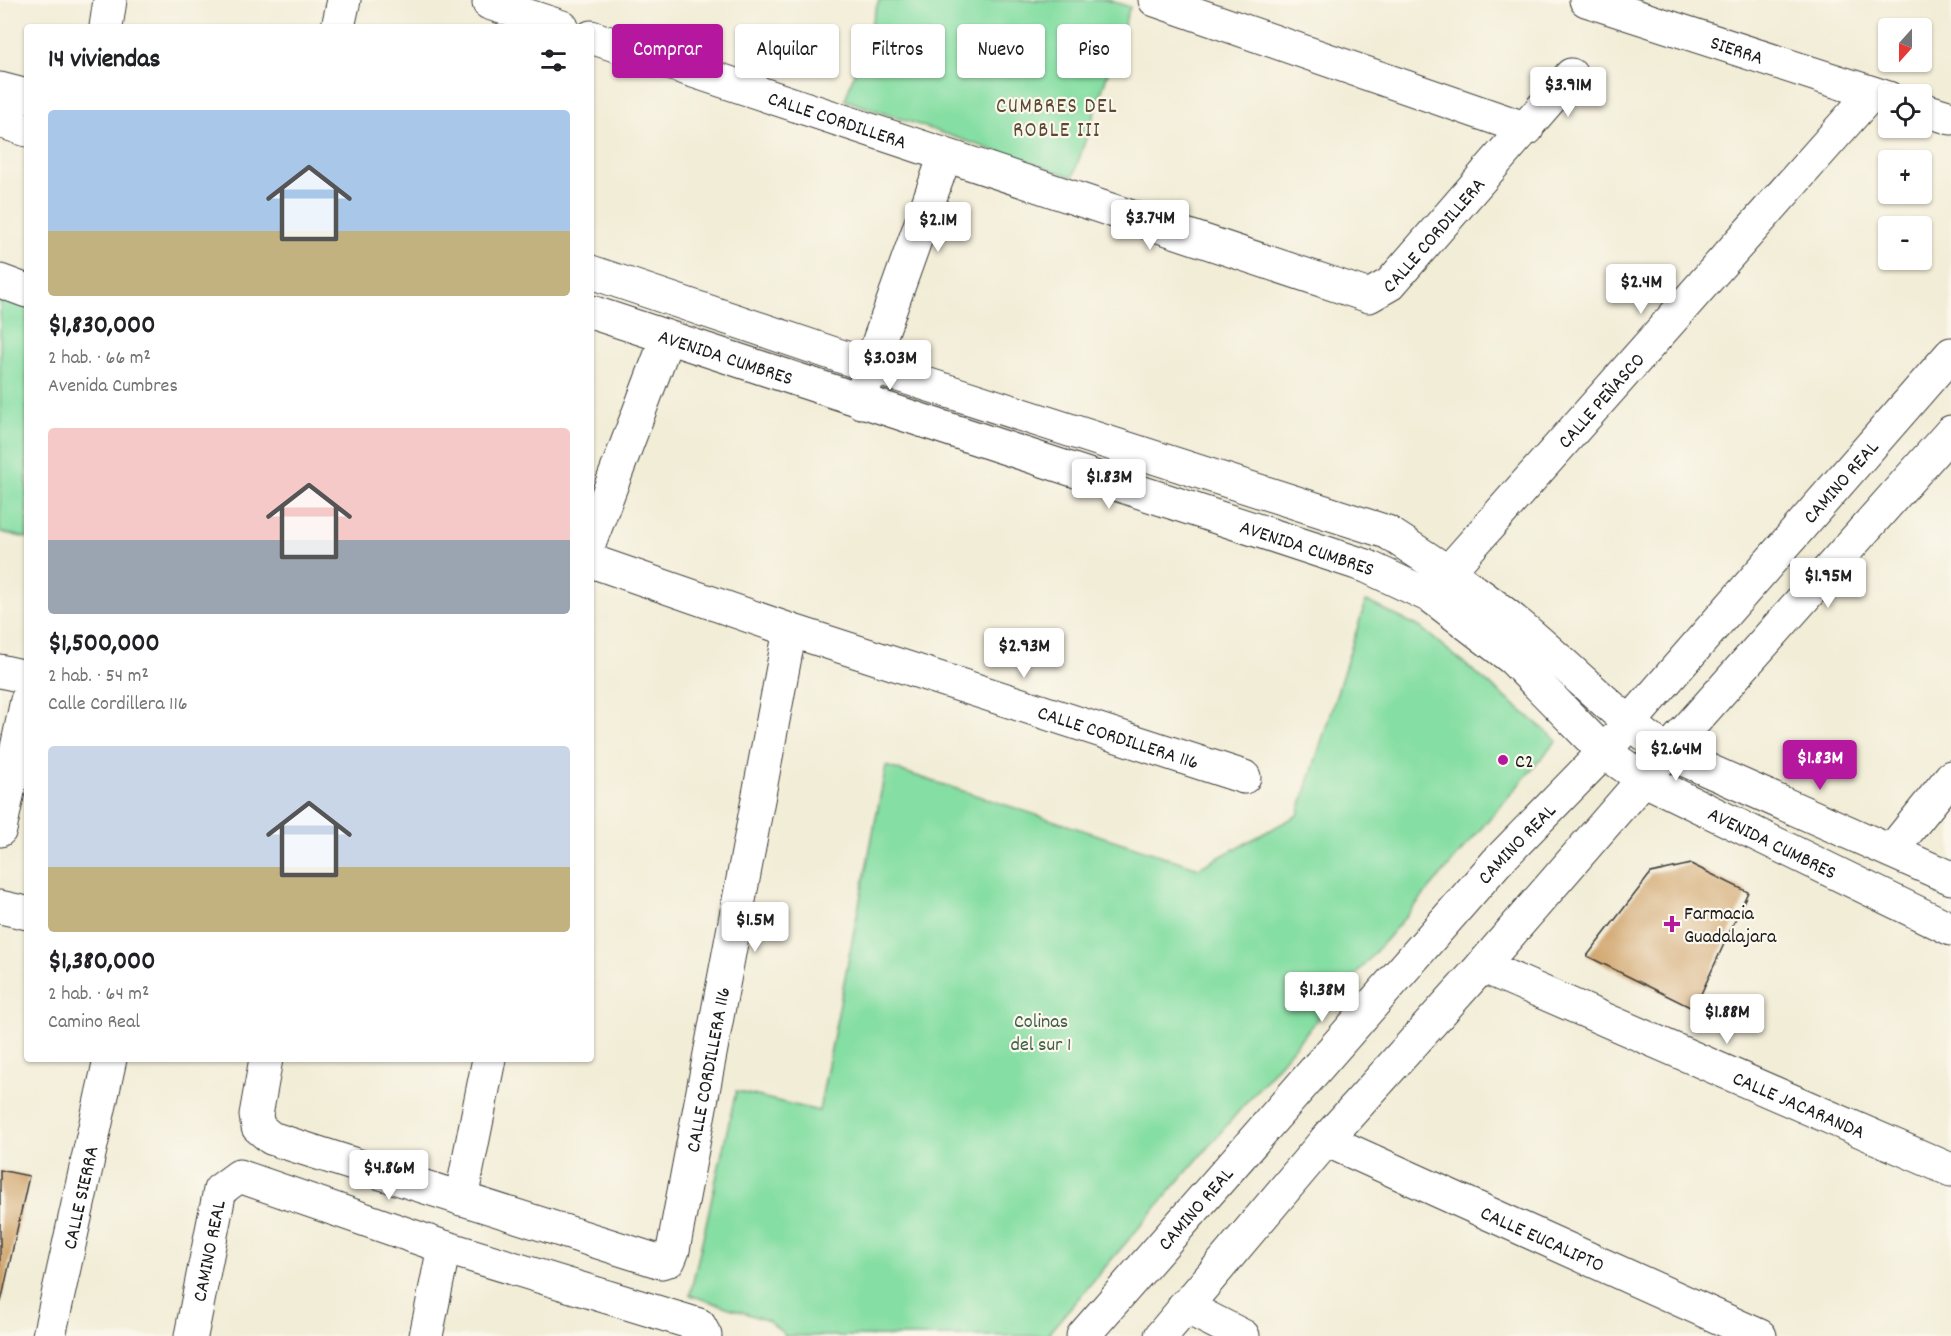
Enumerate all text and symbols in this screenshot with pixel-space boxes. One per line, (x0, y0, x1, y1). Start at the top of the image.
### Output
north arrow (1878, 18, 1932, 72)
map controls (1878, 18, 1932, 270)
chip: Comprar (612, 24, 723, 78)
chip: Alquilar (735, 24, 839, 78)
chip: Filtros (851, 24, 945, 78)
chip: Nuevo (957, 24, 1045, 78)
chip: Piso (1057, 24, 1131, 78)
street label: SIERRA (1706, 30, 1767, 74)
text: 14 viviendas (48, 42, 160, 79)
icon: filters (537, 44, 570, 77)
pin: $3.91M (1519, 67, 1617, 118)
text: $3.91M (1544, 72, 1592, 100)
button: locate (1878, 84, 1932, 138)
street label: CALLE CORDILLERA (764, 86, 910, 158)
district label: CUMBRES DEL ROBLE III (996, 93, 1118, 147)
icon: home (255, 149, 363, 257)
button: + (1878, 150, 1932, 204)
street label: CALLE CORDILLERA (1379, 172, 1493, 302)
pin: $3.74M (1101, 200, 1199, 251)
pin: $2.1M (896, 202, 980, 253)
text: $3.74M (1125, 205, 1175, 233)
text: $2.1M (919, 207, 957, 235)
button: − (1878, 216, 1932, 270)
pin: $2.4M (1599, 264, 1683, 315)
text: $2.4M (1620, 269, 1662, 297)
text: $1,830,000 (48, 308, 155, 345)
street label: AVENIDA CUMBRES (654, 324, 796, 394)
pin: $3.03M (841, 340, 939, 391)
text: 2 hab. · 66 m² (48, 345, 151, 373)
text: $3.03M (863, 345, 917, 373)
street label: CALLE PEÑASCO (1553, 348, 1653, 456)
text: Avenida Cumbres (48, 373, 178, 401)
street label: CAMINO REAL (1798, 435, 1887, 531)
pin: $1.83M (1060, 459, 1158, 510)
text: $1.83M (1086, 464, 1132, 492)
icon: home (255, 467, 363, 575)
street label: AVENIDA CUMBRES (1236, 515, 1378, 585)
pin: $1.95M (1779, 558, 1877, 609)
text: $1.95M (1804, 563, 1852, 591)
text: $1,500,000 (48, 626, 160, 663)
pin: $2.93M (975, 628, 1073, 679)
text: $2.93M (998, 633, 1050, 661)
text: 2 hab. · 54 m² (48, 663, 149, 691)
text: Calle Cordillera 116 (48, 691, 188, 719)
street label: CALLE CORDILLERA 116 (1033, 700, 1202, 778)
pin: $2.64M (1627, 731, 1725, 782)
text: $2.64M (1650, 736, 1702, 764)
pin: $1.83M (1771, 740, 1869, 791)
text: $1.83M (1797, 745, 1843, 773)
place label: C2 (1515, 749, 1534, 777)
marker: C2 (1496, 753, 1510, 767)
icon: home (255, 785, 363, 893)
street label: CAMINO REAL (1472, 798, 1564, 892)
street label: AVENIDA CUMBRES (1702, 802, 1840, 888)
place label: Farmacia Guadalajara (1684, 901, 1777, 952)
pin: $1.5M (713, 902, 797, 953)
text: $1.5M (736, 907, 774, 935)
marker: Farmacia Guadalajara (1665, 917, 1679, 931)
text: $1,380,000 (48, 944, 155, 981)
pin: $1.38M (1273, 972, 1371, 1023)
text: $1.38M (1299, 977, 1345, 1005)
text: 2 hab. · 64 m² (48, 981, 149, 1009)
street label: CALLE CORDILLERA 116 (681, 985, 739, 1155)
pin: $1.88M (1678, 994, 1776, 1045)
text: $1.88M (1704, 999, 1750, 1027)
text: Camino Real (48, 1009, 140, 1037)
park label: Colinas del sur 1 (1011, 1009, 1071, 1060)
street label: CALLE JACARANDA (1728, 1066, 1869, 1148)
street label: CALLE SIERRA (57, 1143, 107, 1252)
pin: $4.86M (340, 1150, 438, 1201)
text: $4.86M (363, 1155, 415, 1183)
street label: CAMINO REAL (1153, 1162, 1241, 1258)
street label: CAMINO REAL (187, 1198, 235, 1304)
street label: CALLE EUCALIPTO (1475, 1200, 1608, 1281)

